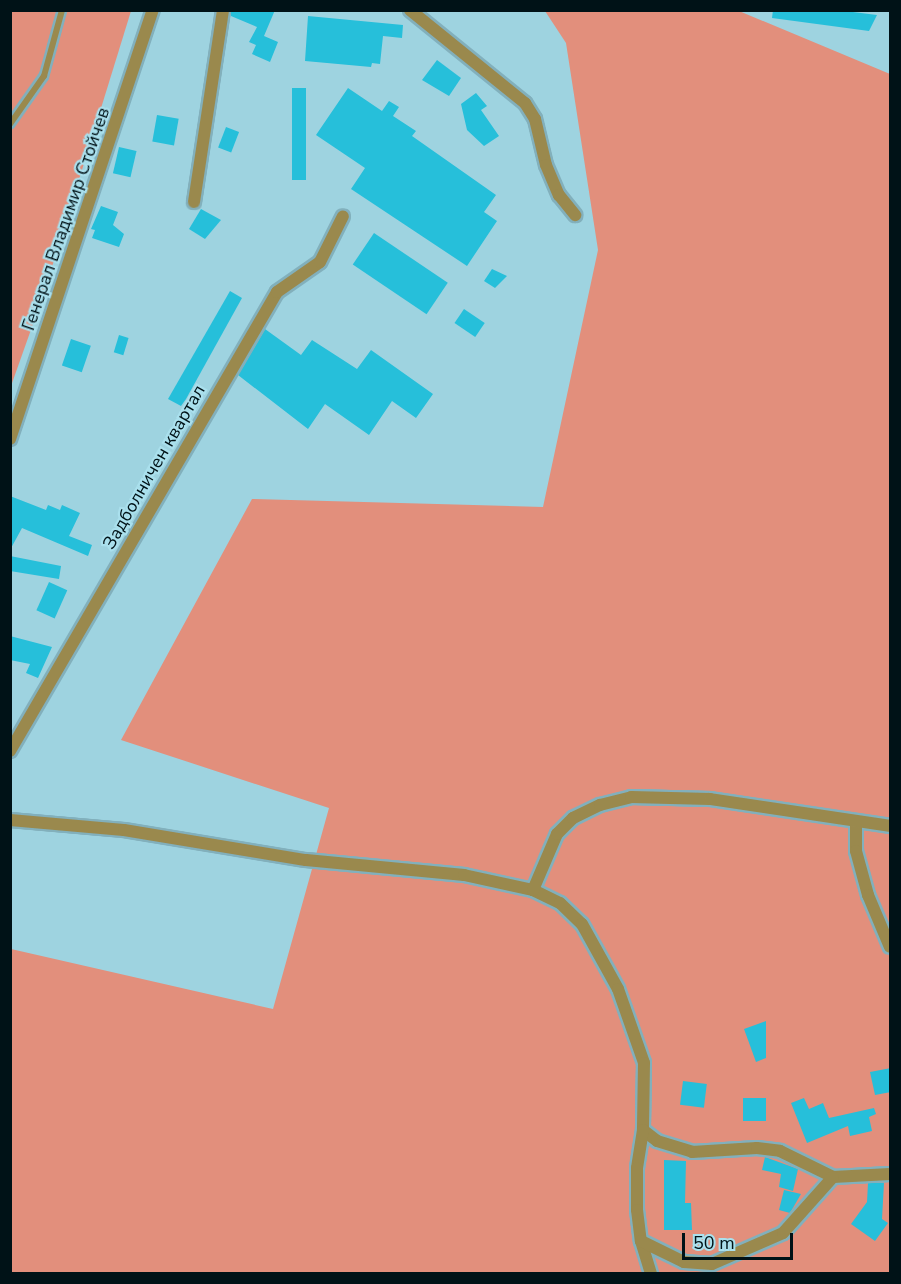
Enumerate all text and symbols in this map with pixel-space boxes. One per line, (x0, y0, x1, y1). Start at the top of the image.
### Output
street label: Генерал Владимир Стойчев (18, 105, 114, 333)
street label: Задболничен квартал (98, 381, 210, 553)
scale bar (685, 1221, 796, 1259)
text: 50 m (693, 1231, 735, 1255)

